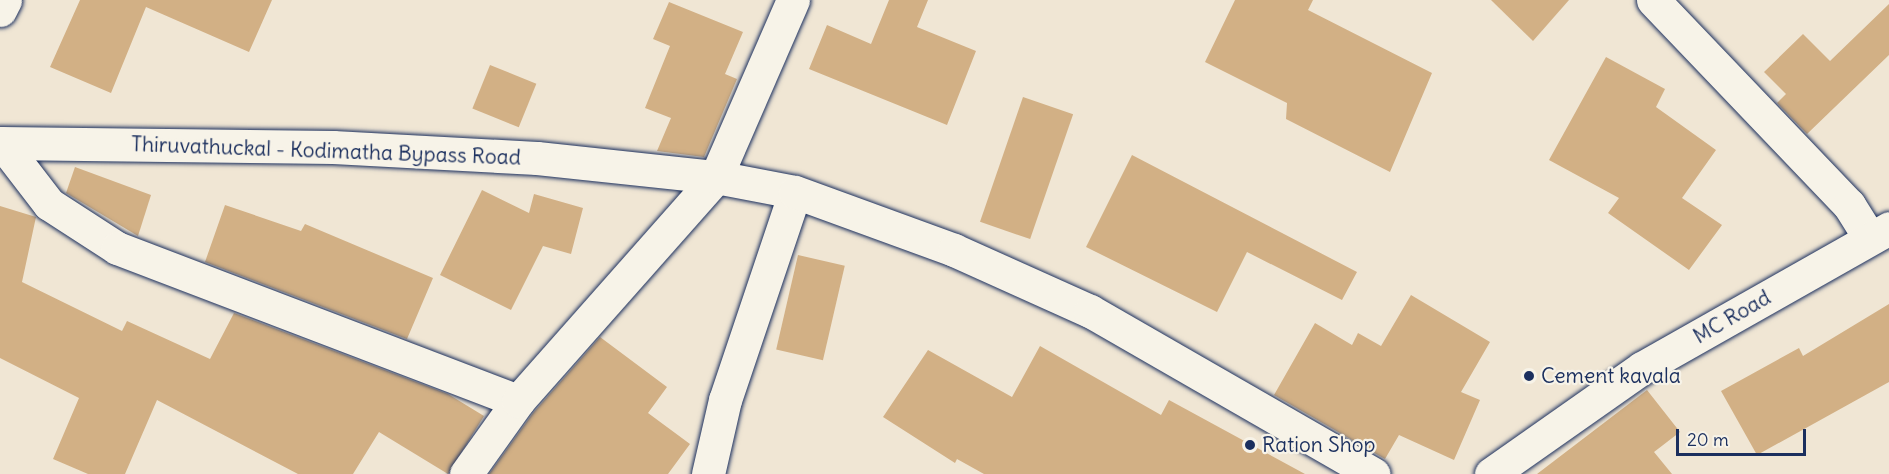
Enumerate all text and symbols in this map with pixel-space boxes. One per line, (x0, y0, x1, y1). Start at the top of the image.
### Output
street label: Thiruvathuckal - Kodimatha Bypass Road (131, 132, 521, 170)
street label: MC Road (1689, 285, 1775, 349)
place label: Cement kavala (1541, 363, 1681, 389)
marker: Cement kavala (1522, 369, 1536, 383)
scale bar (1679, 417, 1810, 455)
text: 20 m (1687, 428, 1729, 451)
place label: Ration Shop (1262, 432, 1376, 458)
marker: Ration Shop (1243, 438, 1257, 452)

